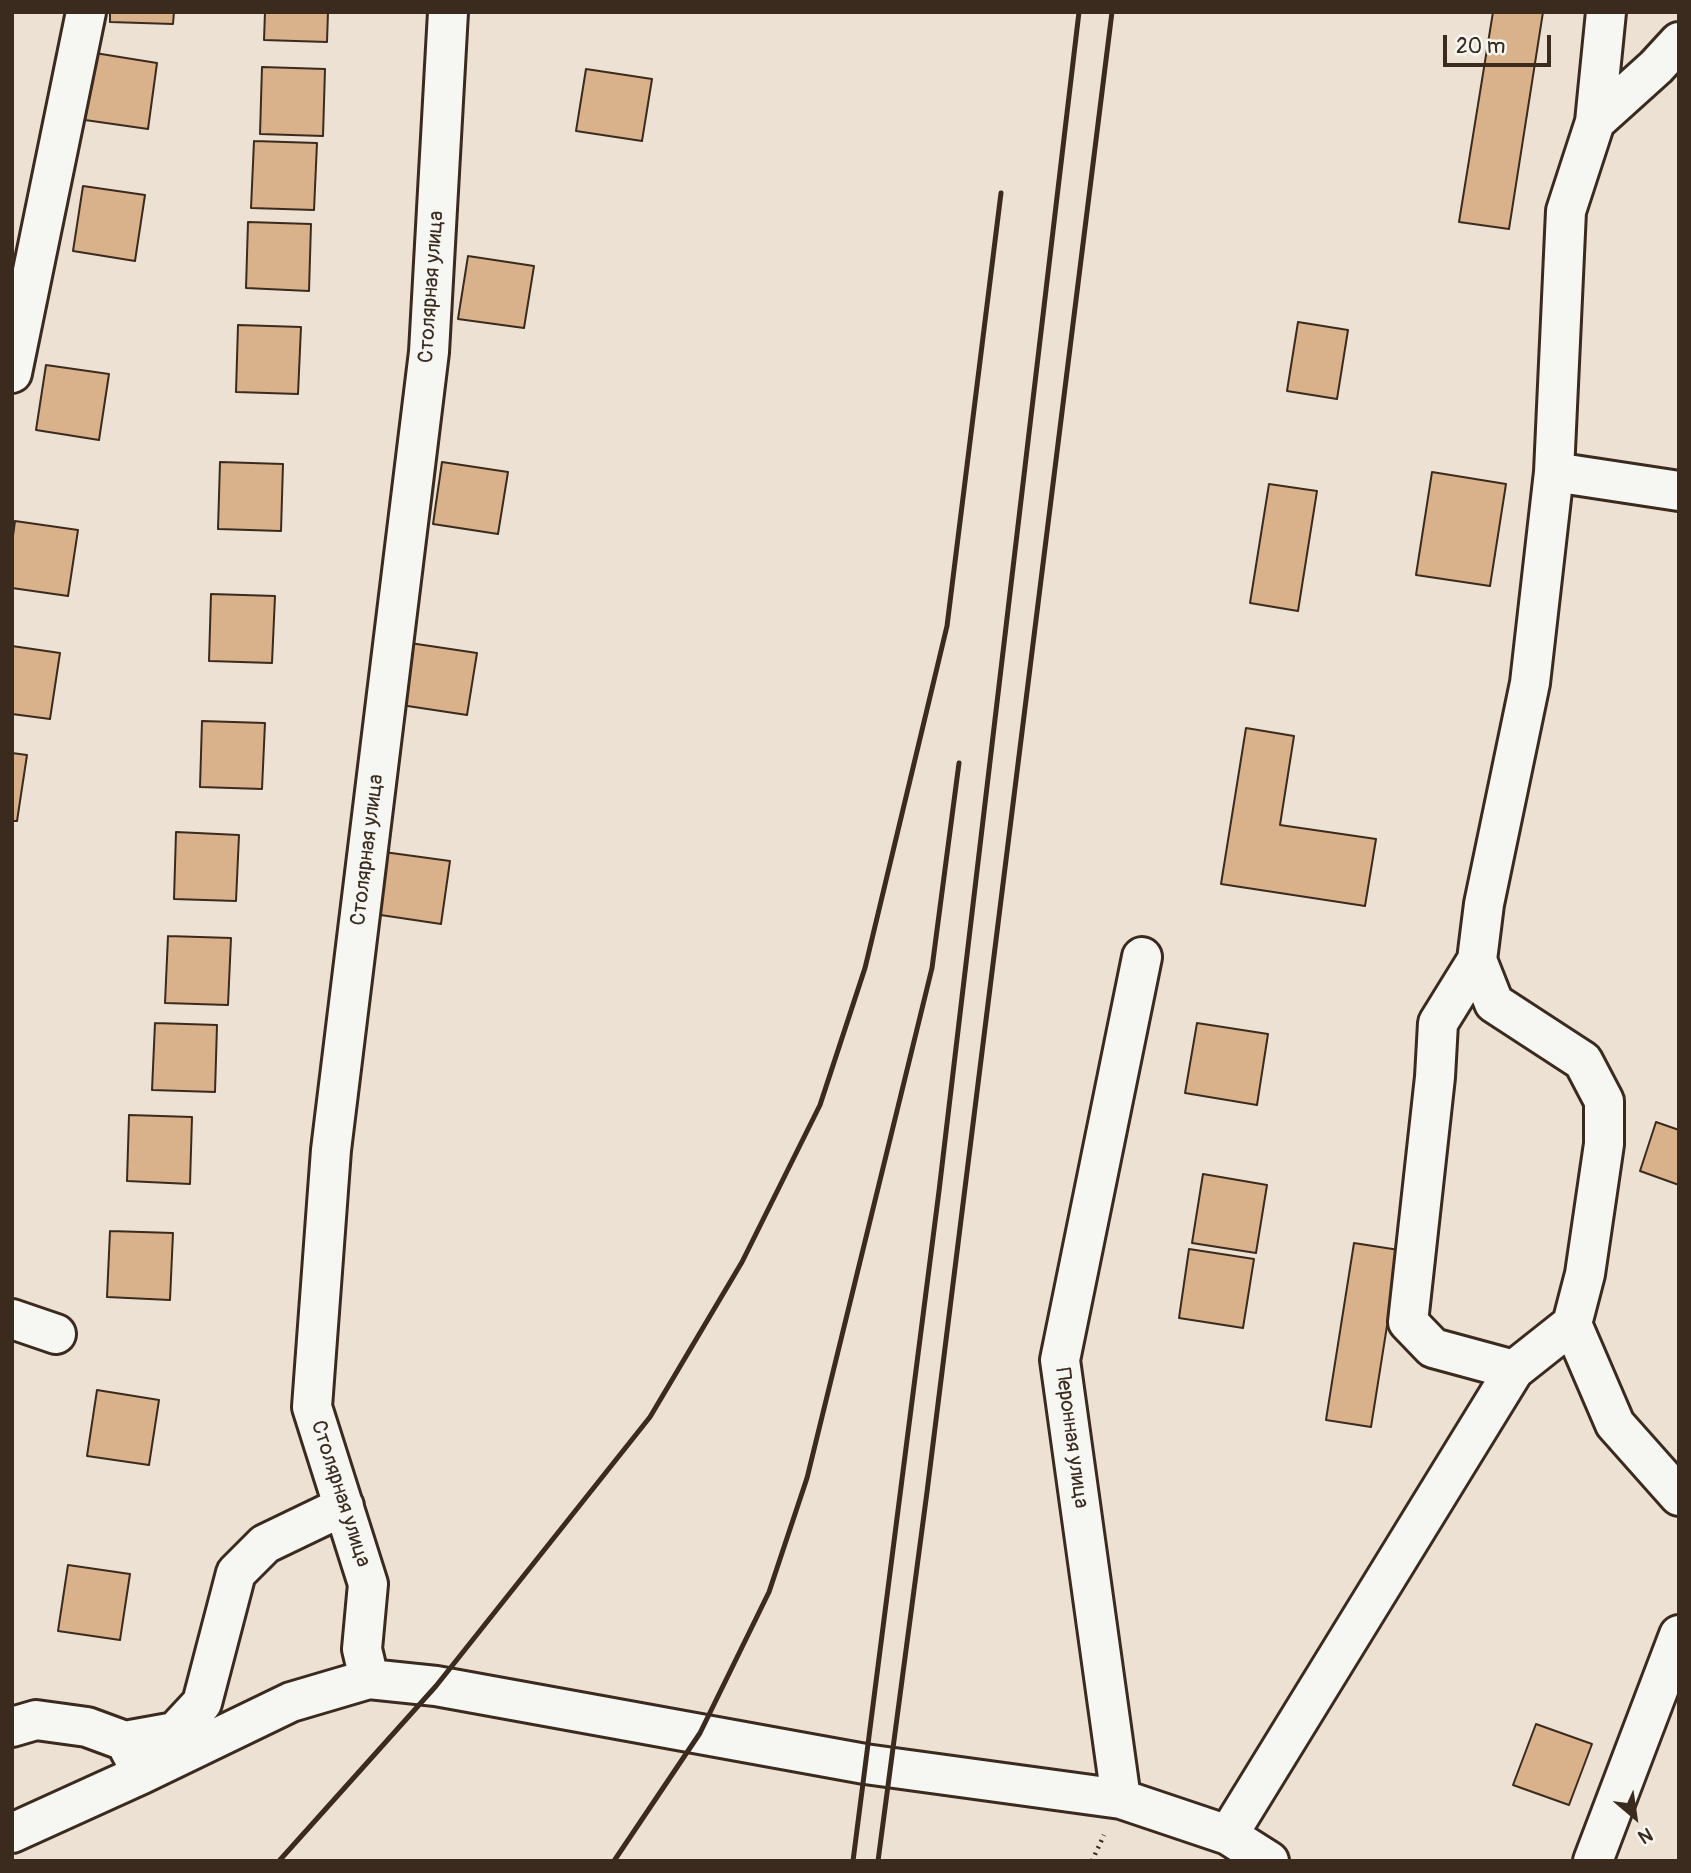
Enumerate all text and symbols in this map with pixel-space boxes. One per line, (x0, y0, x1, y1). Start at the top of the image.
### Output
scale bar (1446, 21, 1554, 65)
text: 20 m (1456, 33, 1505, 60)
street label: Столярная улица (414, 210, 450, 364)
street label: Столярная улица (346, 773, 390, 927)
street label: Перонная улица (1049, 1366, 1093, 1510)
street label: Столярная улица (304, 1418, 376, 1570)
north arrow (1600, 1782, 1670, 1852)
text: N (1634, 1822, 1657, 1849)

